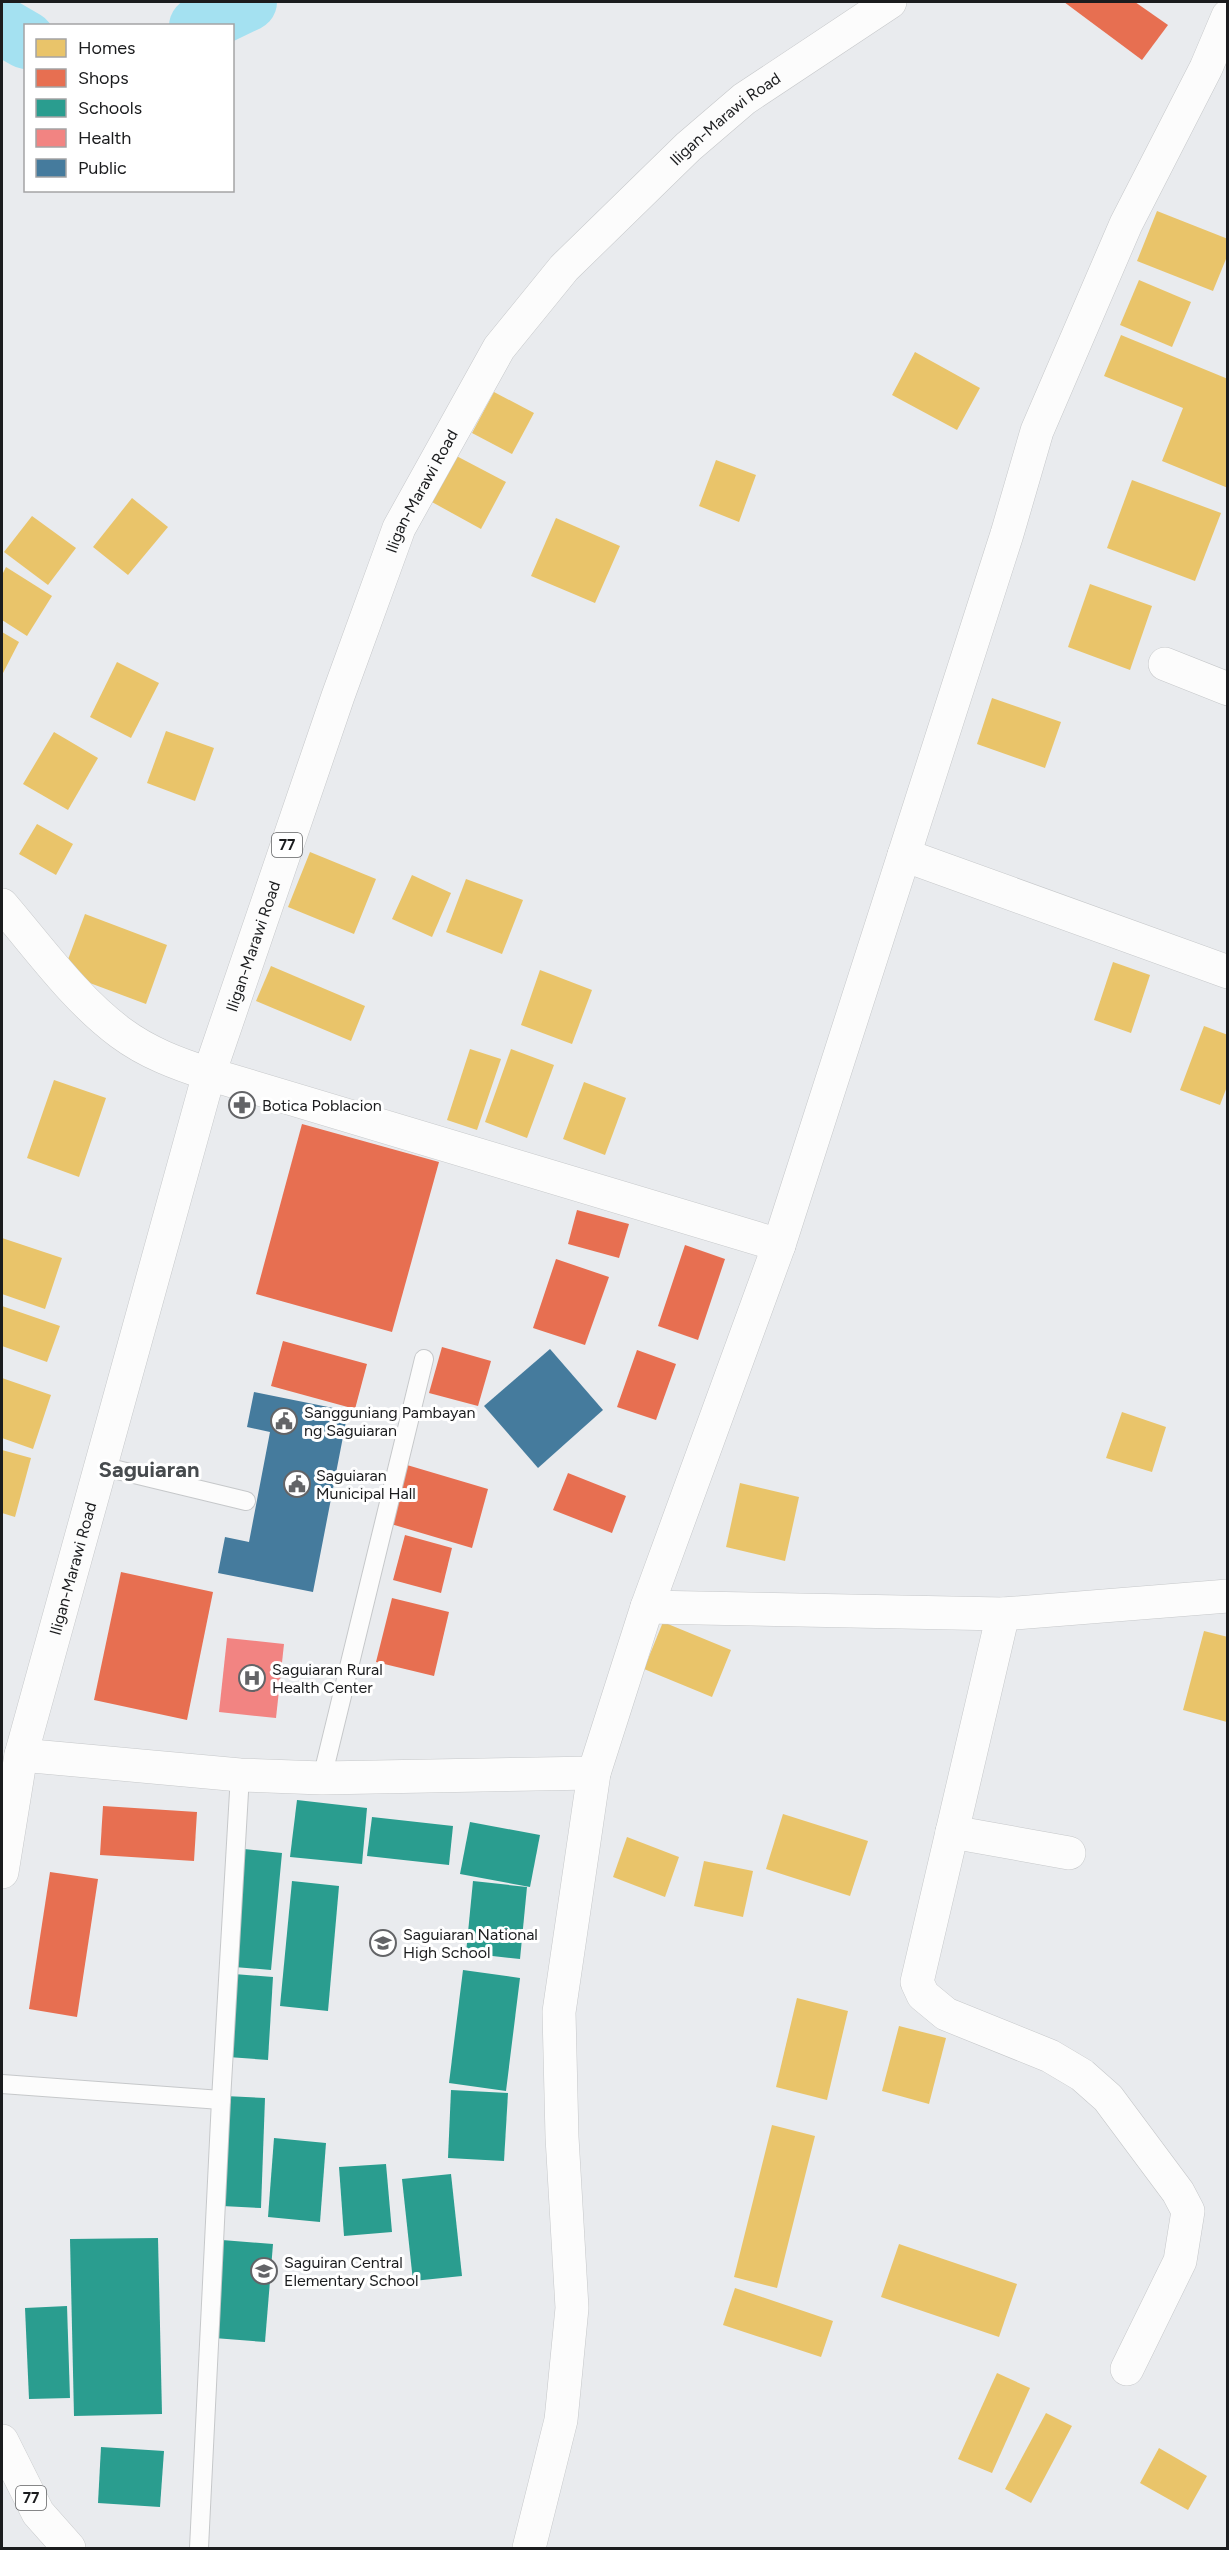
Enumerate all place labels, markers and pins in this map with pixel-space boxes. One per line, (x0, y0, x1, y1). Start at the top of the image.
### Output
pharmacy icon: Botica Poblacion (227, 1090, 257, 1120)
place label: Botica Poblacion (262, 1096, 382, 1115)
place label: Sangguniang Pambayan ng Saguiaran (304, 1403, 475, 1440)
public building icon: Sangguniang Pambayan ng Saguiaran (269, 1406, 299, 1436)
place label: Saguiaran Municipal Hall (316, 1466, 416, 1503)
public building icon: Saguiaran Municipal Hall (282, 1469, 312, 1499)
place label: Saguiaran Rural Health Center (272, 1660, 383, 1697)
hospital icon: Saguiaran Rural Health Center (237, 1663, 267, 1693)
place label: Saguiaran National High School (403, 1925, 538, 1962)
school or university icon: Saguiaran National High School (368, 1928, 398, 1958)
place label: Saguiran Central Elementary School (284, 2253, 418, 2290)
school or university icon: Saguiran Central Elementary School (249, 2256, 279, 2286)

